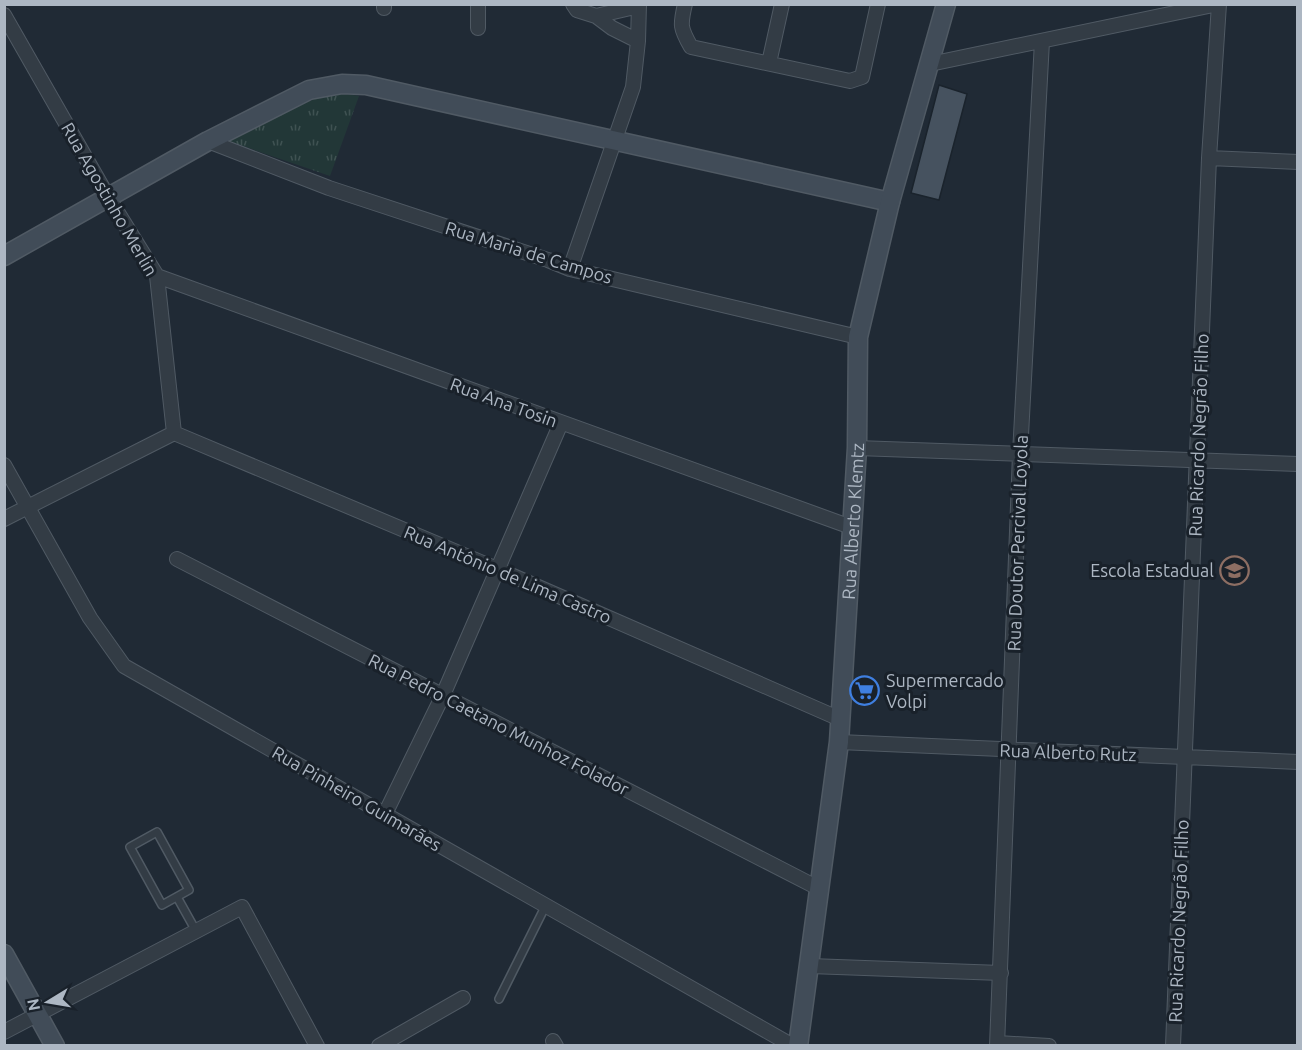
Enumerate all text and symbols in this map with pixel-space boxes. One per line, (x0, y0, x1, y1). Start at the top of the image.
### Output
street label: Rua Agostinho Merlin (58, 119, 162, 279)
street label: Rua Maria de Campos (443, 217, 615, 287)
street label: Rua Ricardo Negrão Filho (1184, 333, 1212, 537)
street label: Rua Ana Tosin (448, 373, 560, 431)
street label: Rua Doutor Percival Loyola (1003, 434, 1031, 652)
street label: Rua Alberto Klemtz (838, 443, 867, 600)
street label: Rua Antônio de Lima Castro (401, 521, 615, 627)
school or university icon: Escola Estadual (1219, 554, 1251, 586)
place label: Escola Estadual (1090, 560, 1214, 580)
street label: Rua Pedro Caetano Munhoz Folador (365, 649, 633, 799)
place label: Supermercado Volpi (886, 670, 1004, 711)
supermarket icon: Supermercado Volpi (849, 674, 881, 706)
street label: Rua Alberto Rutz (999, 740, 1137, 764)
street label: Rua Pinheiro Guimarães (269, 741, 445, 855)
street label: Rua Ricardo Negrão Filho (1164, 819, 1192, 1023)
north arrow (18, 972, 78, 1032)
text: N (23, 997, 43, 1012)

